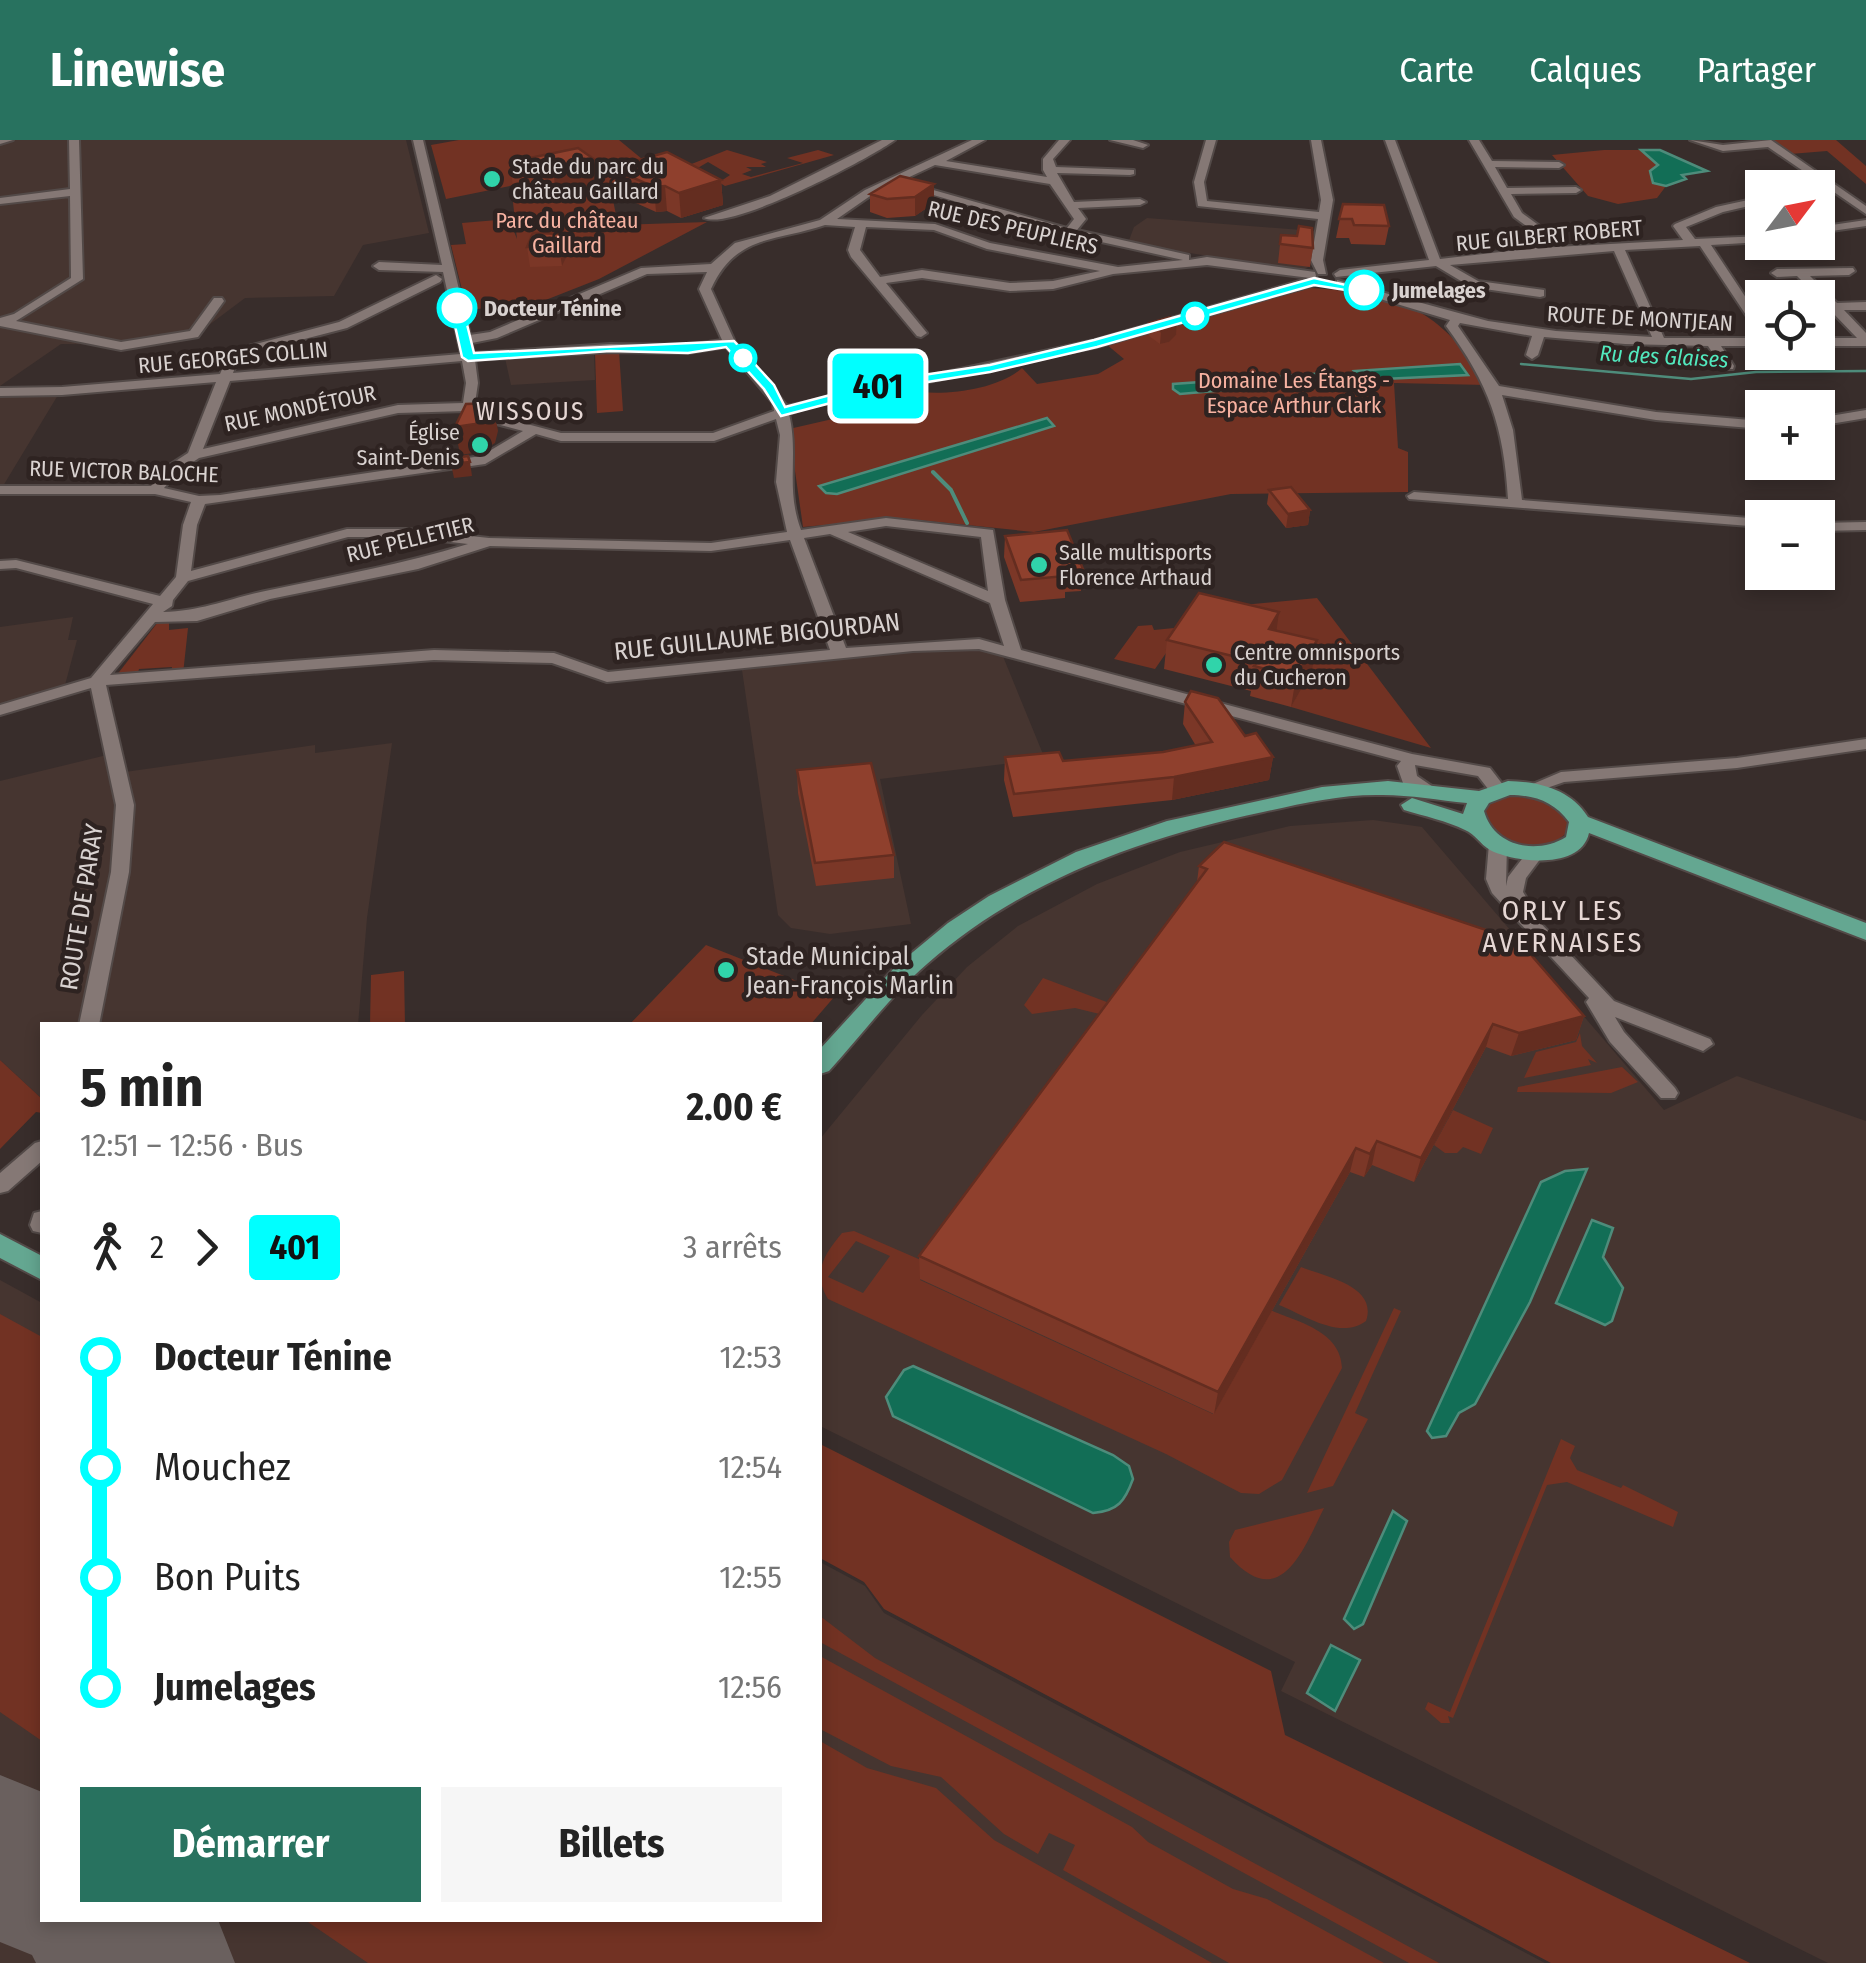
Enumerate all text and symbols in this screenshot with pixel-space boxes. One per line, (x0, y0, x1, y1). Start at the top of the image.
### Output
text: Linewise (50, 41, 225, 99)
text: Carte (1399, 49, 1474, 91)
text: Calques (1529, 49, 1642, 91)
text: Partager (1697, 49, 1816, 91)
place label: Stade du parc du château Gaillard (512, 153, 664, 205)
marker: Stade du parc du château Gaillard (481, 168, 503, 190)
north arrow (1745, 170, 1835, 260)
map controls (1745, 170, 1835, 590)
street label: RUE DES PEUPLIERS (925, 195, 1101, 260)
park label: Parc du château Gaillard (496, 207, 638, 259)
street label: RUE GILBERT ROBERT (1455, 214, 1644, 257)
marker: Jumelages (1345, 271, 1383, 309)
place label: Jumelages (1391, 277, 1486, 304)
button: locate (1745, 280, 1835, 370)
marker: Docteur Ténine (438, 289, 476, 327)
place label: Docteur Ténine (484, 295, 622, 322)
street label: ROUTE DE MONTJEAN (1546, 300, 1734, 337)
unlabelled marker (1182, 303, 1208, 329)
street label: RUE GEORGES COLLIN (137, 336, 329, 379)
water label: Ru des Glaises (1599, 340, 1729, 373)
unlabelled marker (730, 345, 756, 371)
line badge: 401 (820, 354, 936, 418)
text: 401 (852, 365, 904, 407)
park label: Domaine Les Étangs - Espace Arthur Clark (1198, 367, 1390, 419)
street label: RUE MONDÉTOUR (222, 379, 378, 438)
button: + (1745, 390, 1835, 480)
district label: WISSOUS (476, 397, 586, 427)
place label: Église Saint-Denis (357, 419, 460, 471)
marker: Église Saint-Denis (469, 434, 491, 456)
street label: RUE VICTOR BALOCHE (29, 455, 219, 488)
button: − (1745, 500, 1835, 590)
street label: RUE PELLETIER (344, 511, 477, 568)
place label: Salle multisports Florence Arthaud (1059, 539, 1212, 591)
marker: Salle multisports Florence Arthaud (1028, 554, 1050, 576)
street label: RUE GUILLAUME BIGOURDAN (613, 607, 902, 667)
place label: Centre omnisports du Cucheron (1234, 639, 1400, 691)
marker: Centre omnisports du Cucheron (1203, 654, 1225, 676)
street label: ROUTE DE PARAY (54, 821, 110, 992)
district label: ORLY LES AVERNAISES (1482, 894, 1644, 959)
place label: Stade Municipal Jean-François Marlin (746, 942, 954, 1001)
marker: Stade Municipal Jean-François Marlin (715, 959, 737, 981)
text: 5 min (80, 1055, 203, 1121)
text: 2.00 € (686, 1084, 782, 1130)
text: 12:51 – 12:56 · Bus (80, 1126, 303, 1164)
icon: walk (80, 1220, 135, 1275)
icon: forward (179, 1220, 234, 1275)
text: 401 (269, 1226, 320, 1268)
text: 2 (150, 1228, 164, 1266)
text: 3 arrêts (683, 1228, 782, 1266)
text: Docteur Ténine (154, 1334, 392, 1380)
text: 12:53 (720, 1338, 782, 1376)
text: Mouchez (154, 1444, 291, 1490)
text: 12:54 (718, 1448, 782, 1486)
text: Bon Puits (154, 1554, 301, 1600)
text: 12:55 (719, 1558, 782, 1596)
text: Jumelages (154, 1664, 316, 1710)
text: 12:56 (718, 1668, 782, 1706)
button: Démarrer (80, 1787, 421, 1902)
button: Billets (441, 1787, 782, 1902)

